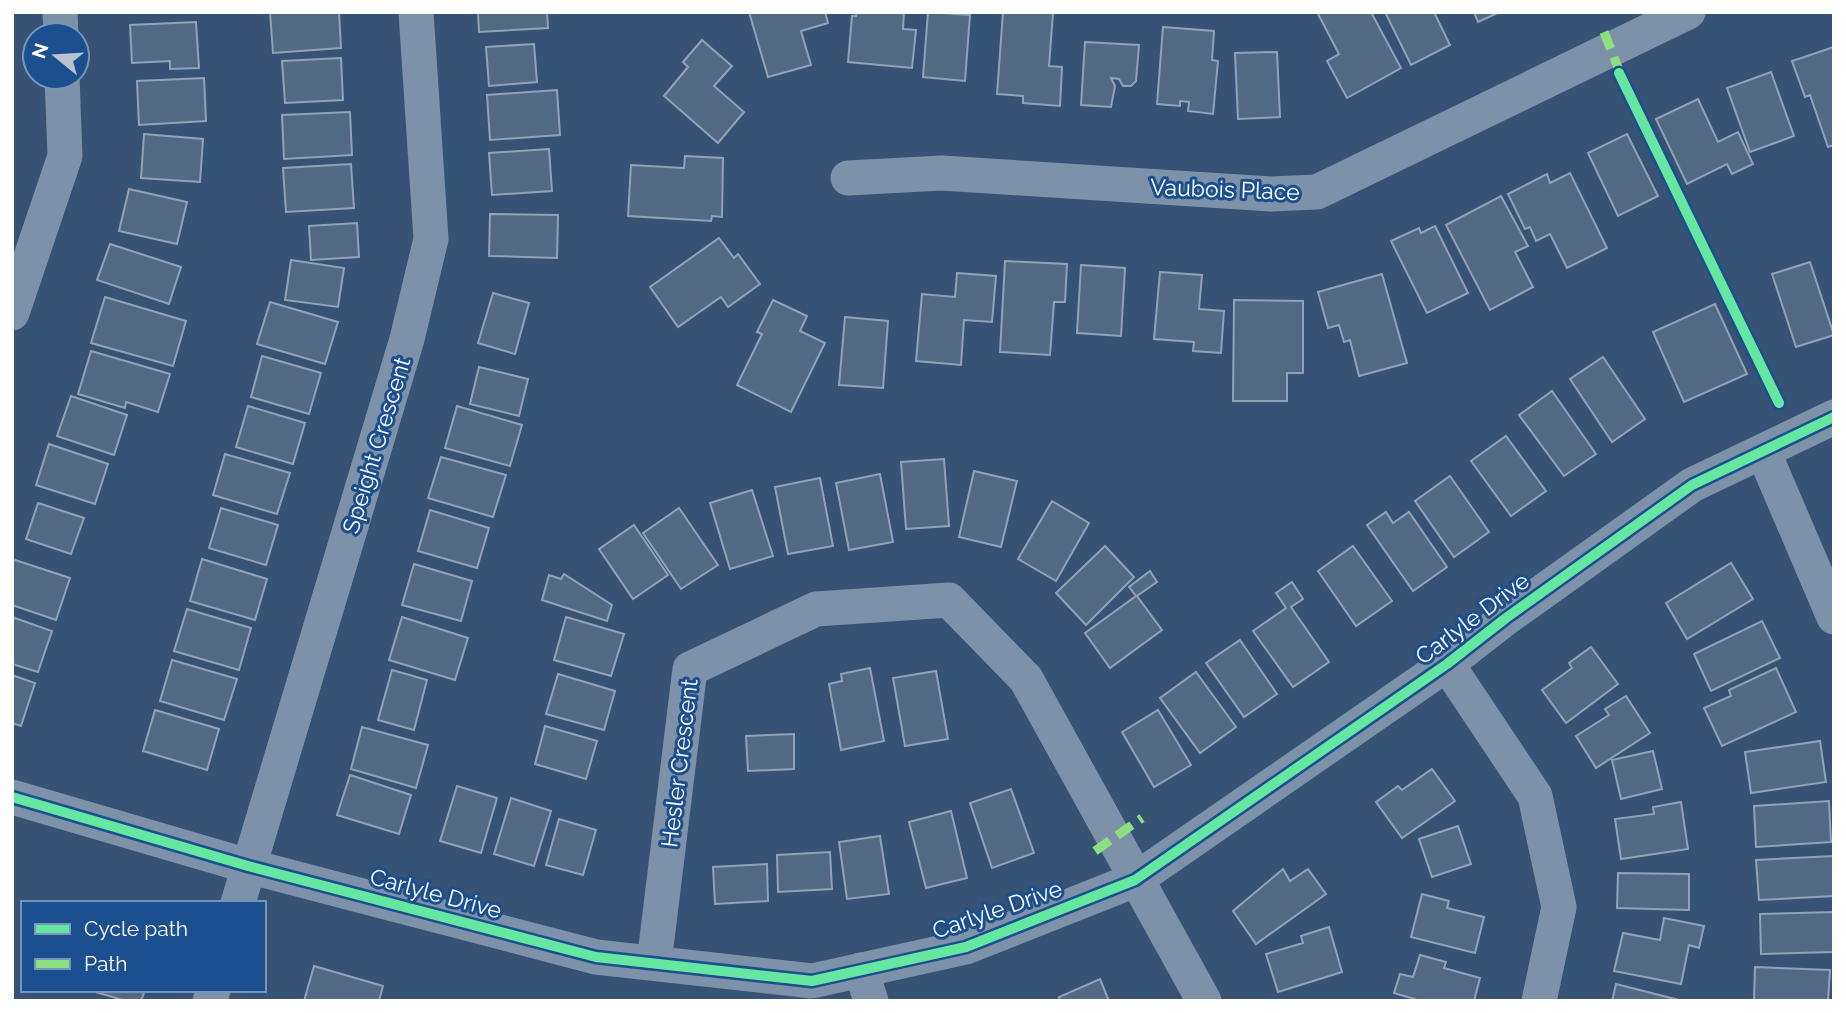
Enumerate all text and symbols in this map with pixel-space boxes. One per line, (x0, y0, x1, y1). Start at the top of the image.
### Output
north arrow (21, 21, 91, 91)
text: N (27, 40, 53, 61)
street label: Vaubois Place (1150, 173, 1300, 205)
street label: Speight Crescent (336, 353, 416, 536)
street label: Carlyle Drive (1410, 567, 1534, 669)
street label: Hesler Crescent (655, 677, 703, 849)
street label: Carlyle Drive (367, 862, 505, 924)
street label: Carlyle Drive (929, 874, 1065, 944)
legend (21, 901, 266, 992)
text: Cycle path (84, 916, 188, 941)
text: Path (84, 951, 128, 976)

